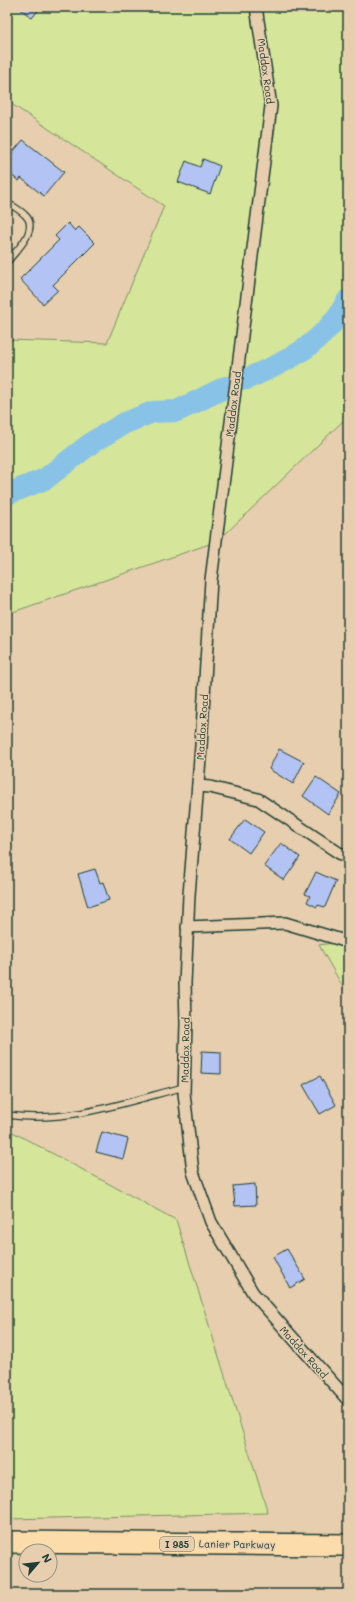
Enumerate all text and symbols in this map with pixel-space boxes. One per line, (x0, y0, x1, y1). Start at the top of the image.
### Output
street label: Maddox Road (254, 37, 278, 105)
street label: Maddox Road (222, 370, 244, 438)
street label: Maddox Road (193, 694, 211, 760)
street label: Maddox Road (177, 1017, 193, 1083)
street label: Maddox Road (277, 1323, 331, 1381)
street label: Lanier Parkway (199, 1536, 275, 1552)
road number: I 985 (160, 1537, 194, 1551)
north arrow (18, 1543, 58, 1583)
text: N (39, 1551, 56, 1565)

